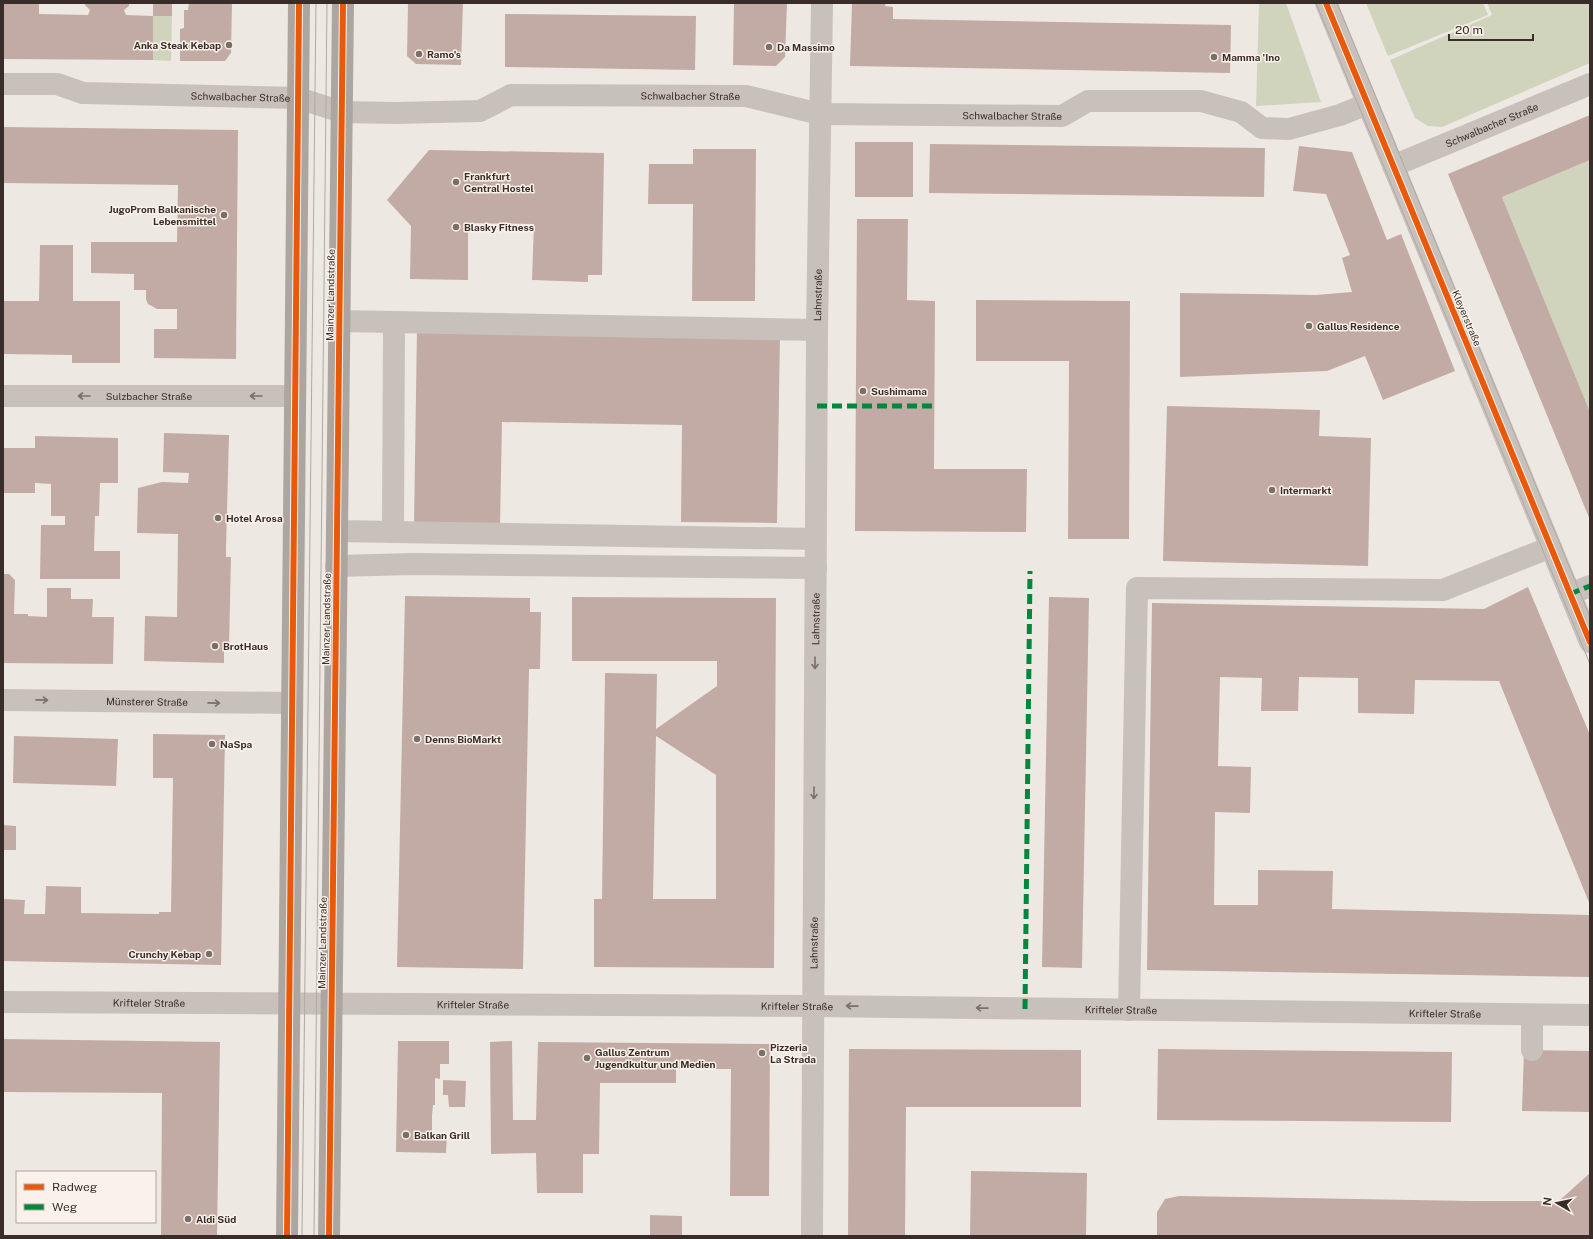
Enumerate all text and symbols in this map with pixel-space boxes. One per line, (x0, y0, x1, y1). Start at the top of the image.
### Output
scale bar (1449, 16, 1533, 42)
text: 20 m (1455, 23, 1483, 37)
place label: Anka Steak Kebap (134, 39, 221, 51)
marker: Anka Steak Kebap (224, 40, 234, 50)
place label: Da Massimo (777, 41, 835, 53)
marker: Da Massimo (764, 42, 774, 52)
place label: Ramo's (427, 48, 461, 60)
marker: Ramo's (414, 49, 424, 59)
place label: Mamma 'Ino (1222, 51, 1280, 63)
marker: Mamma 'Ino (1209, 52, 1219, 62)
street label: Schwalbacher Straße (190, 90, 291, 104)
street label: Schwalbacher Straße (640, 90, 741, 102)
street label: Schwalbacher Straße (1443, 100, 1540, 150)
street label: Schwalbacher Straße (962, 109, 1062, 122)
place label: Frankfurt Central Hostel (464, 170, 534, 194)
marker: Frankfurt Central Hostel (451, 177, 461, 187)
place label: JugoProm Balkanische Lebensmittel (109, 203, 216, 227)
marker: JugoProm Balkanische Lebensmittel (219, 210, 229, 220)
place label: Blasky Fitness (464, 221, 534, 233)
marker: Blasky Fitness (451, 222, 461, 232)
street label: Mainzer Landstraße (323, 249, 337, 341)
street label: Lahnstraße (811, 268, 824, 321)
street label: Kleyerstraße (1450, 288, 1484, 348)
place label: Gallus Residence (1317, 320, 1400, 332)
marker: Gallus Residence (1304, 321, 1314, 331)
place label: Sushimama (871, 385, 927, 397)
marker: Sushimama (858, 386, 868, 396)
street label: Sulzbacher Straße (106, 390, 193, 402)
one-way arrow (78, 392, 91, 400)
one-way arrow (250, 392, 263, 400)
place label: Intermarkt (1280, 484, 1331, 496)
marker: Intermarkt (1267, 485, 1277, 495)
place label: Hotel Arosa (226, 512, 283, 524)
marker: Hotel Arosa (213, 513, 223, 523)
street label: Mainzer Landstraße (319, 573, 333, 665)
street label: Lahnstraße (809, 592, 822, 645)
place label: BrotHaus (223, 640, 268, 652)
marker: BrotHaus (210, 641, 220, 651)
one-way arrow (811, 656, 819, 669)
street label: Münsterer Straße (106, 695, 188, 708)
one-way arrow (35, 697, 48, 704)
one-way arrow (207, 699, 220, 706)
place label: Denns BioMarkt (425, 733, 501, 745)
marker: Denns BioMarkt (412, 734, 422, 744)
place label: NaSpa (220, 738, 252, 750)
marker: NaSpa (207, 739, 217, 749)
one-way arrow (810, 786, 818, 799)
street label: Mainzer Landstraße (315, 897, 329, 989)
street label: Lahnstraße (807, 916, 820, 969)
place label: Crunchy Kebap (128, 948, 201, 960)
marker: Crunchy Kebap (204, 949, 214, 959)
street label: Krifteler Straße (113, 997, 186, 1009)
street label: Krifteler Straße (437, 998, 510, 1011)
street label: Krifteler Straße (761, 1000, 834, 1012)
one-way arrow (846, 1002, 859, 1010)
street label: Krifteler Straße (1085, 1003, 1158, 1016)
one-way arrow (976, 1004, 989, 1012)
street label: Krifteler Straße (1409, 1007, 1482, 1020)
place label: Pizzeria La Strada (770, 1041, 816, 1065)
place label: Gallus Zentrum Jugendkultur und Medien (595, 1046, 716, 1070)
marker: Pizzeria La Strada (757, 1048, 767, 1058)
marker: Gallus Zentrum Jugendkultur und Medien (582, 1053, 592, 1063)
place label: Balkan Grill (414, 1129, 470, 1141)
marker: Balkan Grill (401, 1130, 411, 1140)
legend (16, 1171, 156, 1223)
text: Radweg (52, 1180, 97, 1194)
north arrow (1537, 1183, 1577, 1223)
text: N (1541, 1196, 1554, 1207)
text: Weg (52, 1200, 77, 1214)
place label: Aldi Süd (196, 1213, 236, 1225)
marker: Aldi Süd (183, 1214, 193, 1224)

